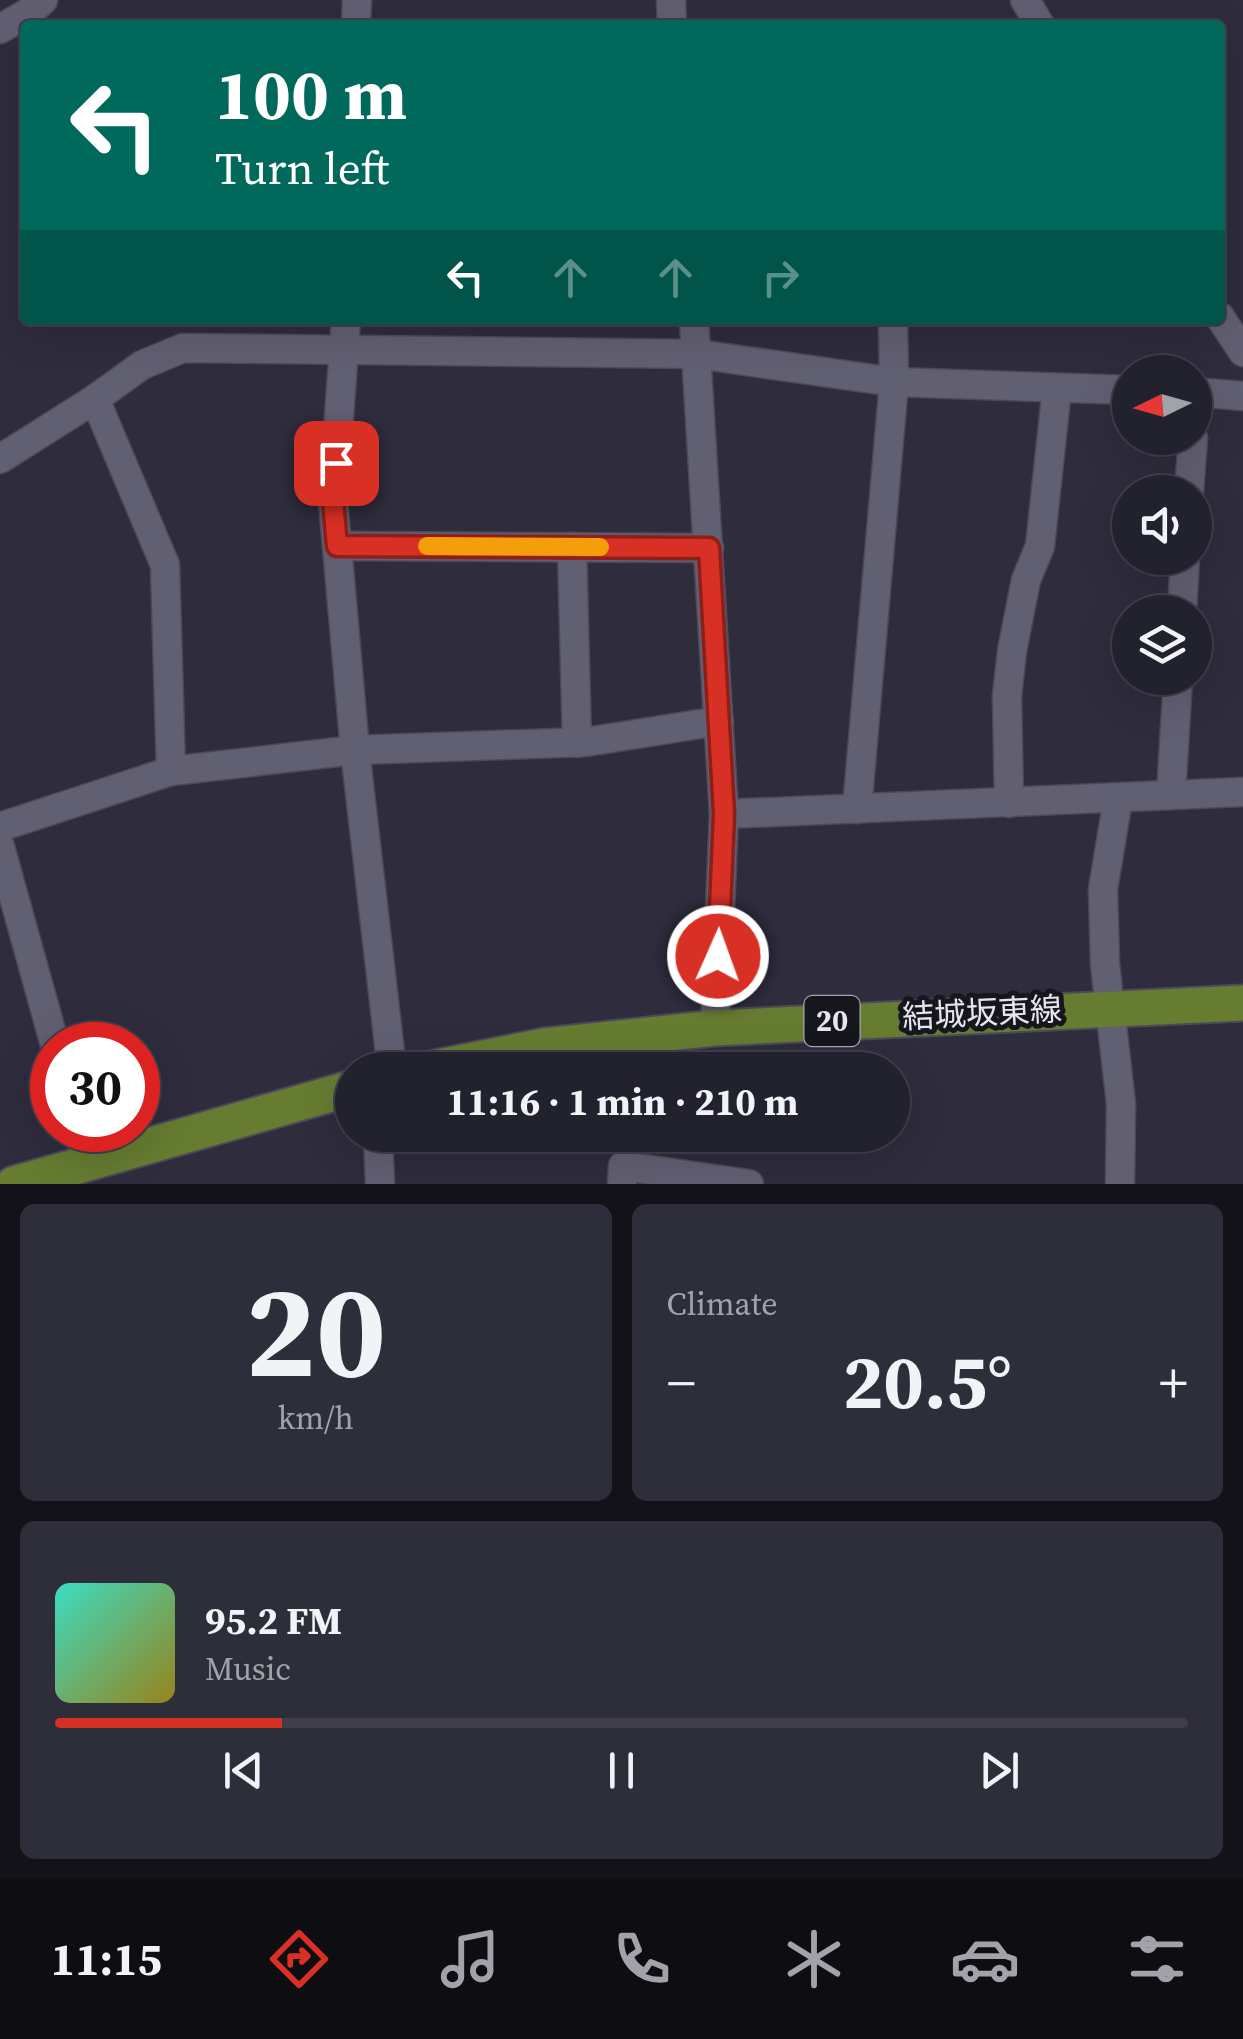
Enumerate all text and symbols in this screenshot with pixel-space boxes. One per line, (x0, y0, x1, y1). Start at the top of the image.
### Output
text: 100 m (215, 46, 407, 142)
icon: left (50, 60, 180, 190)
text: Turn left (215, 137, 389, 199)
icon: left (438, 250, 493, 305)
icon: ahead (543, 250, 598, 305)
icon: ahead (648, 250, 703, 305)
icon: right (753, 250, 808, 305)
north arrow (1112, 355, 1212, 455)
map controls (1112, 355, 1212, 695)
pin (294, 421, 379, 506)
icon: arrive (309, 436, 364, 491)
button: sound (1112, 475, 1212, 575)
button: layers (1112, 595, 1212, 695)
position arrow (666, 904, 770, 1008)
street label: 結城坂東線 (901, 987, 1063, 1039)
road number: 20 (804, 996, 860, 1046)
speed limit sign: 30 (30, 1022, 160, 1152)
text: 11:16 · 1 min · 210 m (446, 1076, 799, 1128)
text: 20 (245, 1241, 386, 1420)
text: Climate (667, 1282, 778, 1326)
text: 20.5° (843, 1330, 1012, 1433)
text: − (667, 1345, 696, 1420)
text: + (1159, 1345, 1188, 1420)
text: km/h (278, 1396, 354, 1440)
text: 95.2 FM (205, 1595, 342, 1647)
text: Music (205, 1647, 291, 1691)
icon: previous (216, 1743, 271, 1798)
icon: pause (594, 1743, 649, 1798)
icon: next (972, 1743, 1027, 1798)
icon: directions (264, 1924, 334, 1994)
icon: music (435, 1924, 505, 1994)
icon: phone (607, 1924, 677, 1994)
icon: climate (779, 1924, 849, 1994)
icon: car (950, 1924, 1020, 1994)
icon: filters (1122, 1924, 1192, 1994)
text: 11:15 (51, 1928, 162, 1990)

